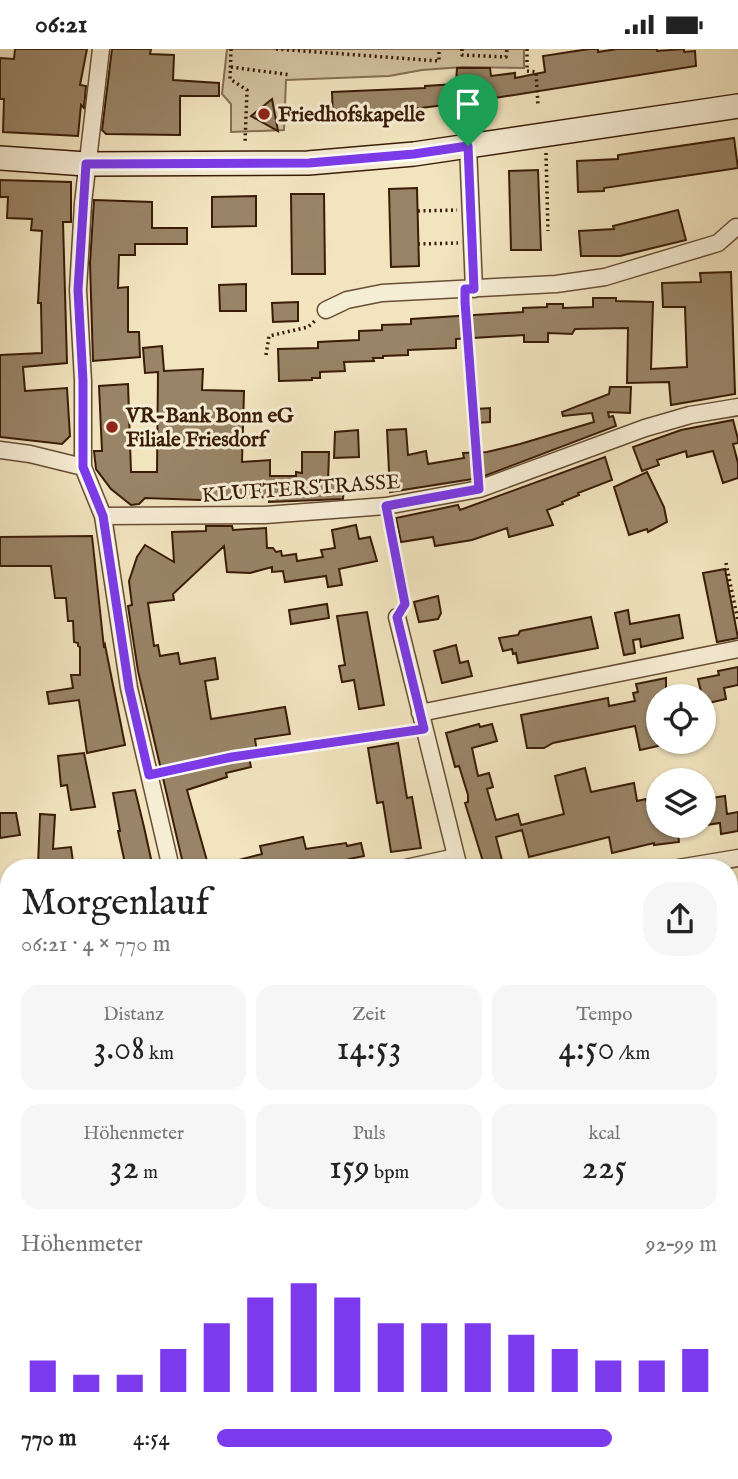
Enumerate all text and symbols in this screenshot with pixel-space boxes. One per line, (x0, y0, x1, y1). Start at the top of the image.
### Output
text: 06:21 (35, 8, 87, 41)
pin (438, 74, 498, 146)
icon: arrive (449, 85, 487, 123)
place label: Friedhofskapelle (278, 102, 425, 129)
marker: Friedhofskapelle (256, 106, 272, 122)
place label: VR-Bank Bonn eG Filiale Friesdorf (125, 403, 294, 454)
marker: VR-Bank Bonn eG Filiale Friesdorf (104, 419, 120, 435)
street label: KLUFTERSTRASSE (201, 469, 401, 510)
map controls (646, 684, 716, 838)
button: locate (646, 684, 716, 754)
button: layers (646, 768, 716, 838)
text: Morgenlauf (21, 880, 209, 928)
button: share (643, 882, 717, 956)
text: 06:21 · 4 × 770 m (21, 930, 170, 959)
text: Distanz (103, 1003, 164, 1027)
text: Zeit (352, 1003, 386, 1027)
text: Tempo (576, 1003, 632, 1027)
text: 3.08 (93, 1027, 145, 1072)
text: 14:53 (336, 1027, 402, 1072)
text: 4:50 (559, 1027, 615, 1072)
text: km (145, 1042, 174, 1066)
text: /km (615, 1042, 650, 1066)
text: Höhenmeter (83, 1122, 184, 1146)
text: Puls (353, 1122, 385, 1146)
text: kcal (588, 1122, 620, 1146)
text: 32 (110, 1146, 139, 1191)
text: 159 (329, 1146, 370, 1191)
text: 225 (582, 1146, 627, 1191)
text: m (139, 1161, 158, 1185)
text: bpm (370, 1161, 409, 1185)
text: Höhenmeter (21, 1230, 143, 1259)
text: 92–99 m (646, 1230, 717, 1259)
text: 770 m (21, 1424, 77, 1453)
text: 4:54 (133, 1424, 170, 1453)

